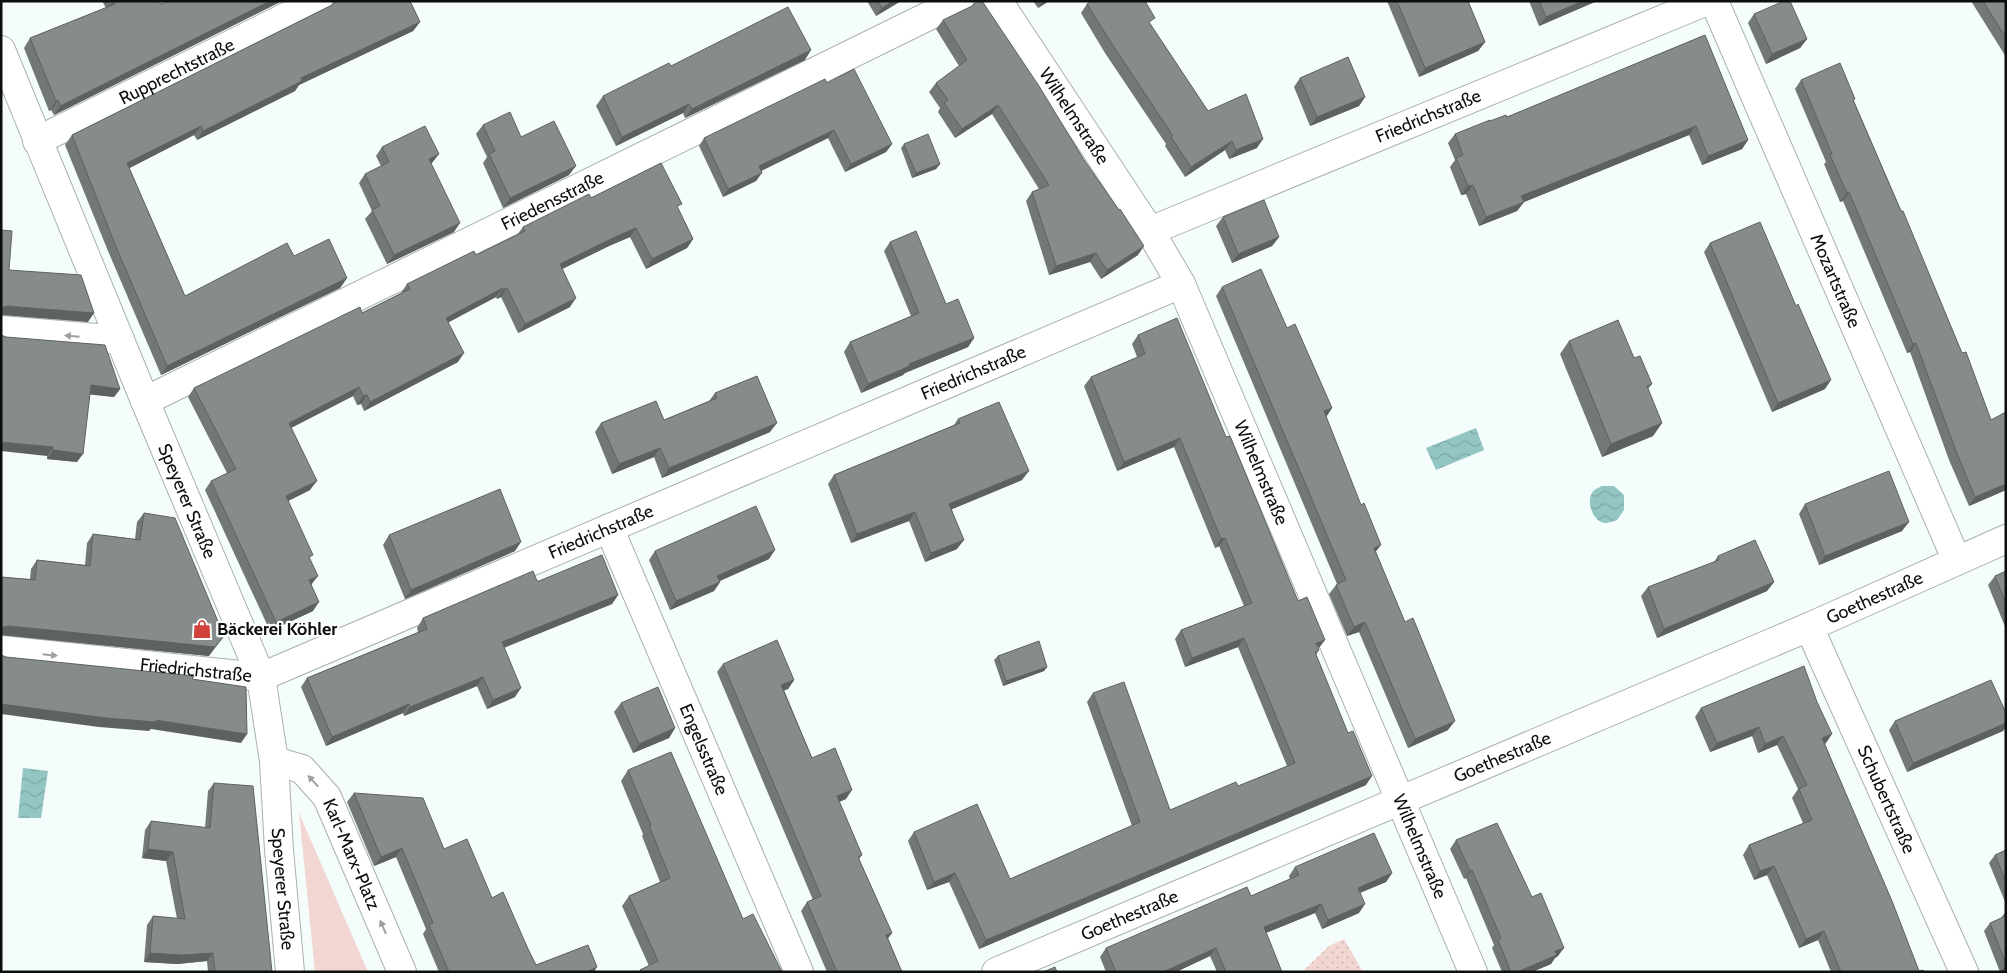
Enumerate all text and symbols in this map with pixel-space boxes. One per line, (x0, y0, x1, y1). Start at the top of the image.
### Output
street label: Rupprechtstraße (115, 33, 238, 109)
street label: Wilhelmstraße (1034, 64, 1114, 169)
street label: Friedrichstraße (1372, 85, 1484, 148)
street label: Friedensstraße (498, 166, 607, 235)
street label: Mozartstraße (1805, 230, 1865, 331)
one-way arrow (63, 332, 79, 340)
street label: Friedrichstraße (917, 341, 1029, 405)
street label: Wilhelmstraße (1229, 417, 1293, 528)
street label: Speyerer Straße (153, 441, 221, 562)
street label: Friedrichstraße (545, 500, 657, 564)
street label: Goethestraße (1823, 567, 1926, 629)
shop icon: Bäckerei Köhler (191, 618, 213, 640)
place label: Bäckerei Köhler (217, 618, 337, 640)
one-way arrow (42, 651, 58, 659)
street label: Friedrichstraße (139, 654, 253, 687)
street label: Engelsstraße (675, 701, 733, 798)
street label: Goethestraße (1450, 727, 1554, 787)
street label: Schubertstraße (1853, 742, 1920, 857)
one-way arrow (307, 776, 319, 788)
street label: Wilhelmstraße (1388, 791, 1452, 902)
street label: Karl-Marx-Platz (318, 795, 385, 914)
street label: Speyerer Straße (267, 827, 299, 951)
street label: Goethestraße (1078, 885, 1181, 946)
one-way arrow (378, 920, 386, 934)

